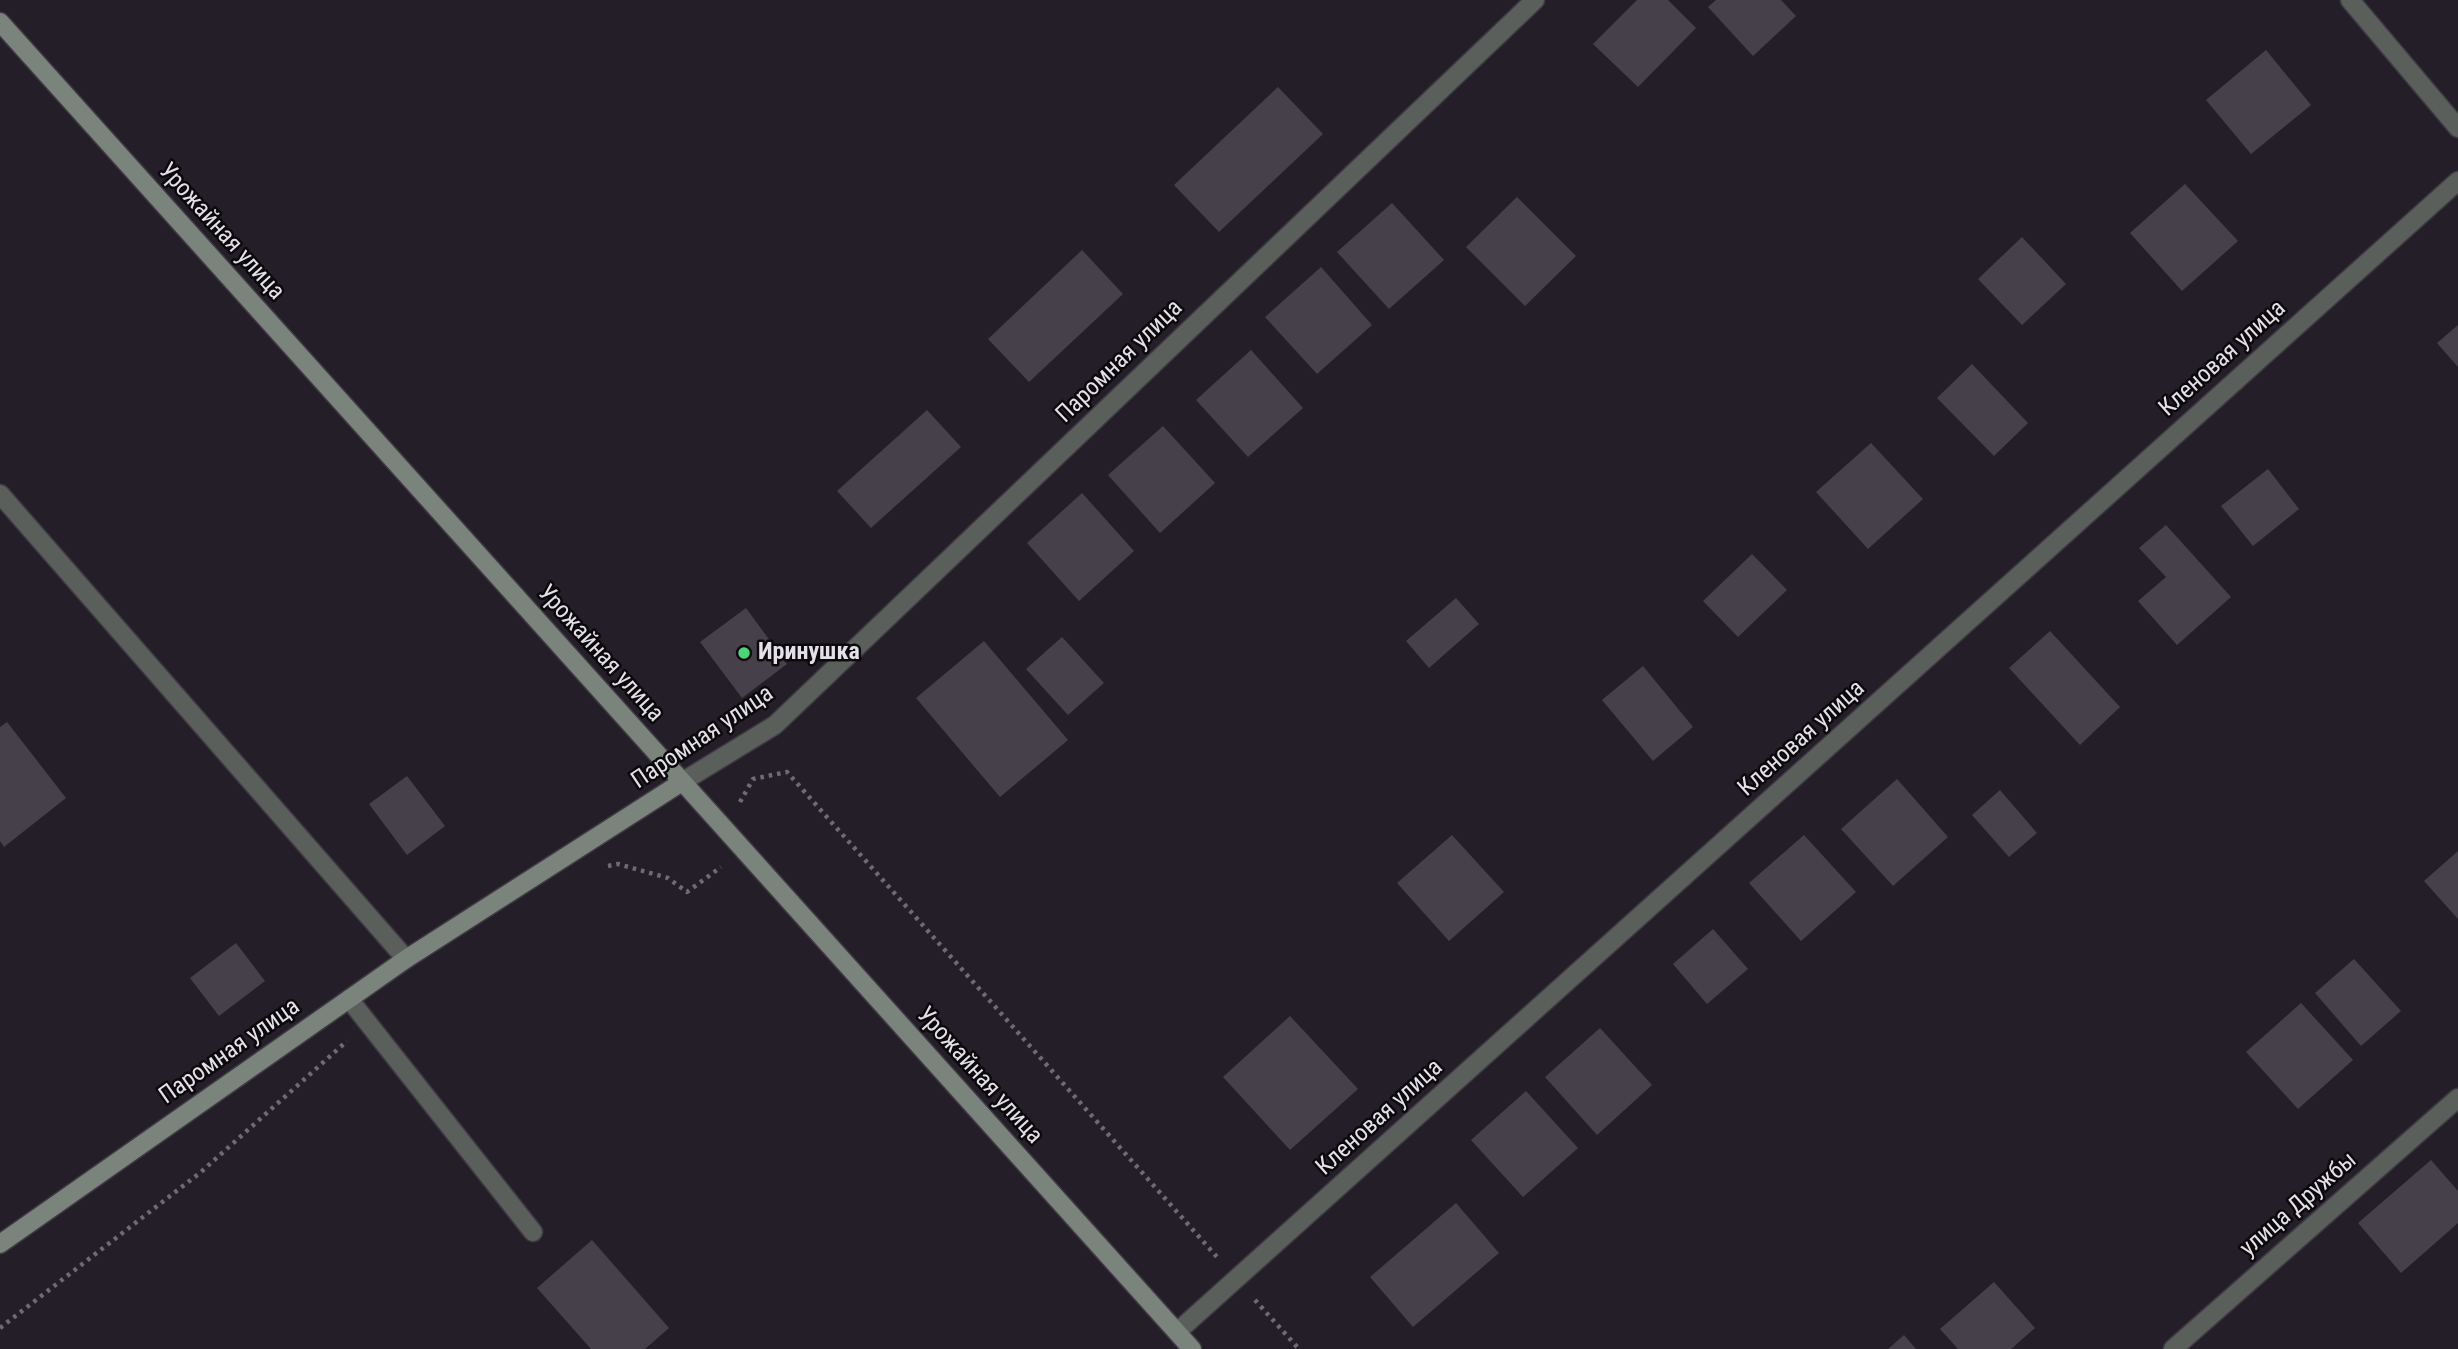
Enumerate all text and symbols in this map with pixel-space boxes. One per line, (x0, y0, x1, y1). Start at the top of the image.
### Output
street label: Урожайная улица (152, 158, 290, 306)
street label: Паромная улица (1051, 294, 1189, 430)
street label: Кленовая улица (2154, 295, 2292, 423)
street label: Урожайная улица (531, 580, 669, 728)
place label: Иринушка (758, 639, 860, 667)
marker: Иринушка (736, 645, 752, 661)
street label: Кленовая улица (1733, 675, 1871, 803)
street label: Паромная улица (627, 680, 779, 796)
street label: Паромная улица (154, 993, 306, 1111)
street label: Урожайная улица (910, 1002, 1048, 1150)
street label: Кленовая улица (1311, 1054, 1449, 1182)
street label: улица Дружбы (2235, 1147, 2363, 1263)

